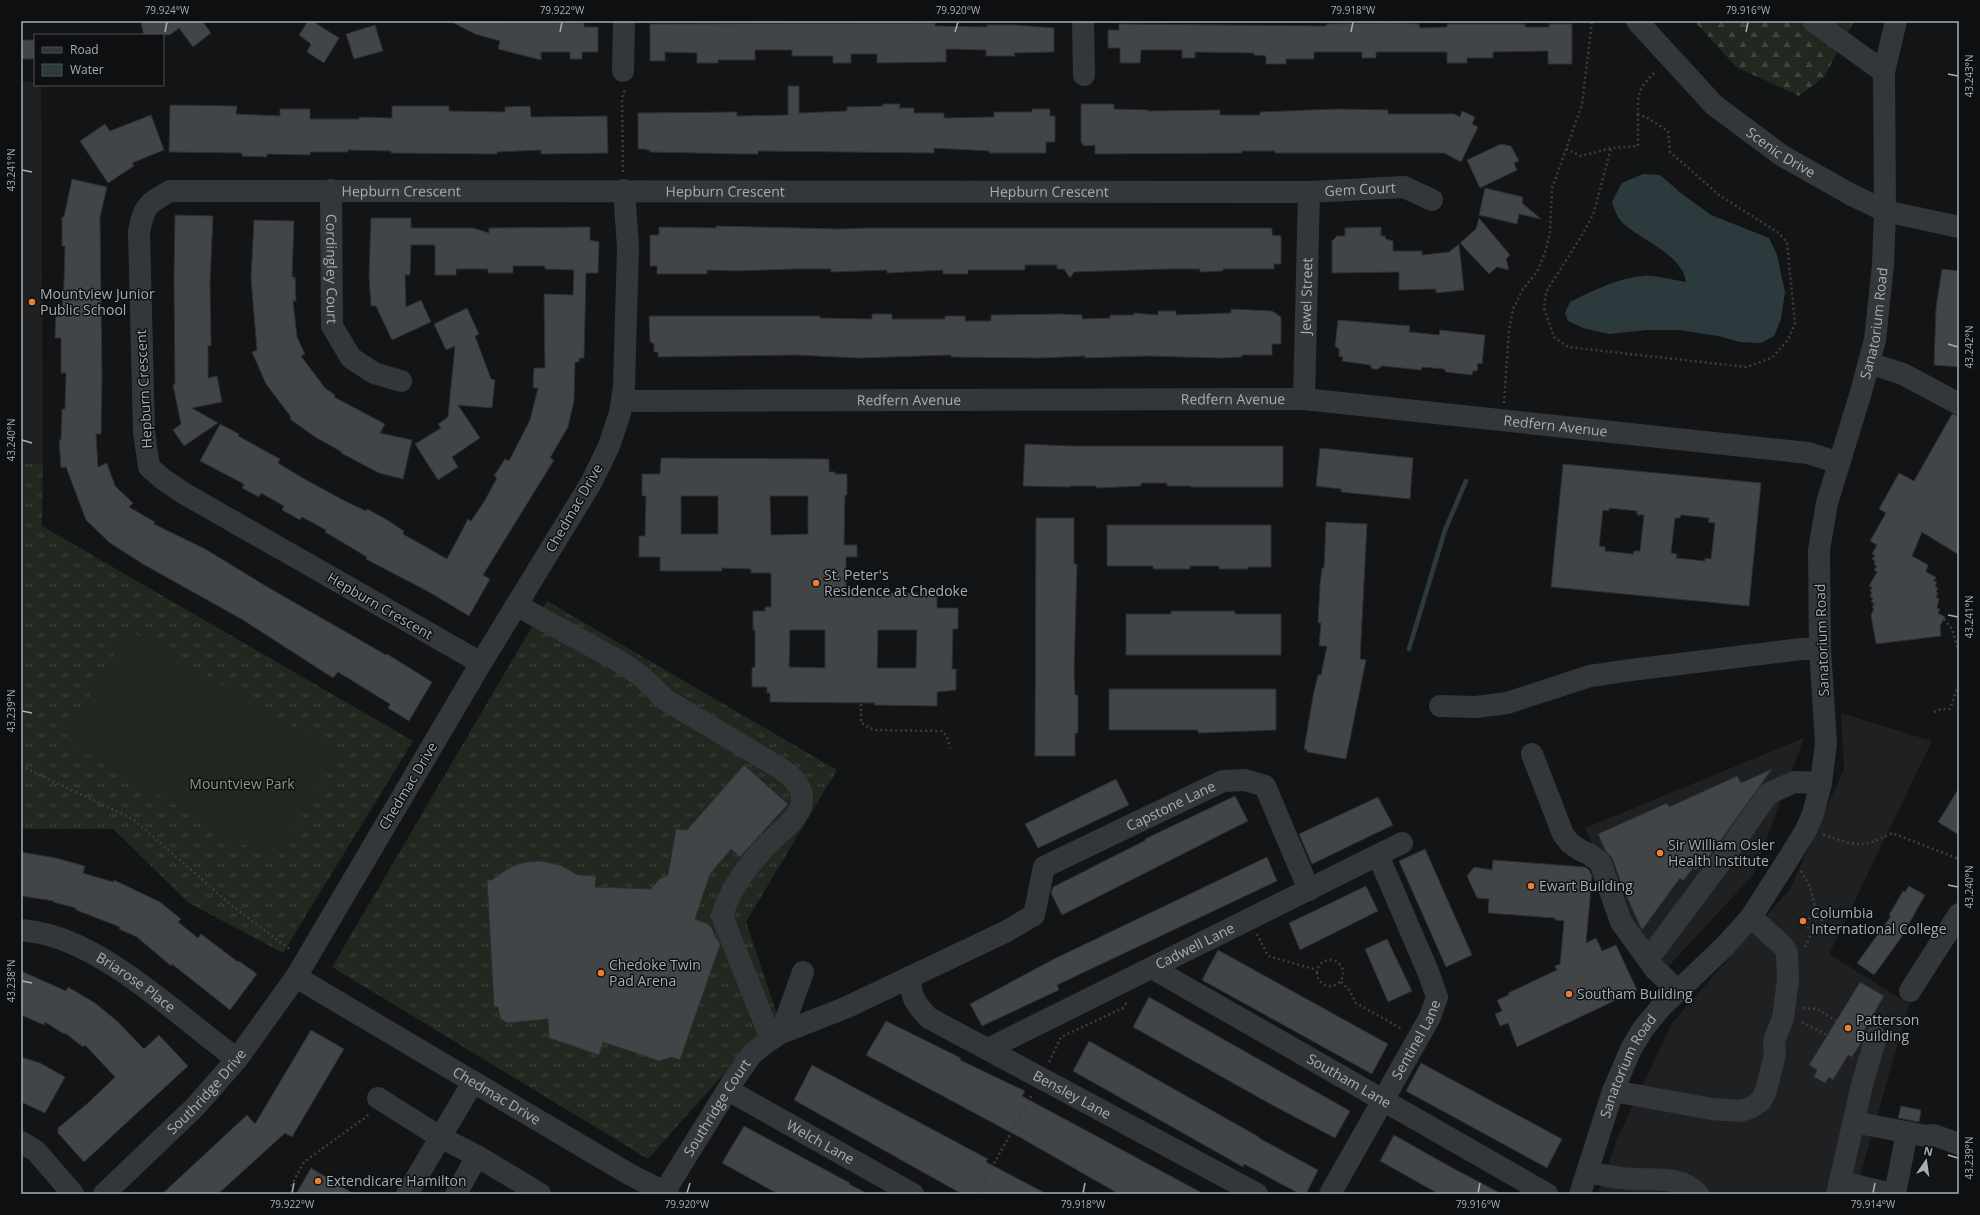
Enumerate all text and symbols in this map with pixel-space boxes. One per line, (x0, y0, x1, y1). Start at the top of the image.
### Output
text: 79.924°W (145, 3, 190, 17)
text: 79.922°W (540, 3, 585, 17)
text: 79.920°W (936, 3, 981, 17)
text: 79.918°W (1331, 3, 1376, 17)
text: 79.916°W (1726, 3, 1771, 17)
legend (34, 34, 164, 86)
text: Road (70, 41, 99, 58)
text: 43.243°N (1962, 54, 1976, 98)
text: Water (70, 61, 104, 78)
street label: Scenic Drive (1743, 122, 1819, 182)
text: 43.241°N (4, 148, 18, 192)
street label: Gem Court (1324, 177, 1396, 200)
street label: Hepburn Crescent (342, 181, 461, 200)
street label: Hepburn Crescent (666, 181, 785, 201)
street label: Hepburn Crescent (990, 182, 1109, 201)
street label: Cordingley Court (322, 214, 342, 324)
street label: Jewel Street (1296, 257, 1316, 337)
street label: Sanatorium Road (1855, 266, 1892, 381)
place label: Mountview Junior Public School (40, 284, 155, 319)
marker: Mountview Junior Public School (27, 297, 37, 307)
text: 43.242°N (1962, 325, 1976, 369)
street label: Hepburn Crescent (131, 329, 156, 449)
street label: Redfern Avenue (1181, 389, 1285, 408)
street label: Redfern Avenue (857, 390, 961, 409)
street label: Redfern Avenue (1503, 410, 1609, 440)
text: 43.240°N (4, 418, 18, 462)
street label: Chedmac Drive (541, 460, 607, 555)
place label: St. Peter's Residence at Chedoke (824, 565, 968, 600)
street label: Hepburn Crescent (324, 568, 437, 644)
marker: St. Peter's Residence at Chedoke (811, 578, 821, 588)
street label: Sanatorium Road (1810, 583, 1833, 697)
text: 43.241°N (1962, 595, 1976, 639)
text: 43.239°N (4, 689, 18, 733)
street label: Chedmac Drive (374, 738, 441, 833)
park label: Mountview Park (189, 774, 295, 793)
street label: Capstone Lane (1123, 776, 1219, 835)
place label: Sir William Osler Health Institute (1668, 835, 1775, 870)
marker: Sir William Osler Health Institute (1655, 848, 1665, 858)
text: 43.240°N (1962, 865, 1976, 909)
place label: Ewart Building (1539, 876, 1633, 895)
marker: Ewart Building (1526, 881, 1536, 891)
place label: Columbia International College (1811, 903, 1947, 938)
marker: Columbia International College (1798, 916, 1808, 926)
street label: Cadwell Lane (1152, 918, 1238, 973)
street label: Briarose Place (93, 947, 180, 1016)
place label: Chedoke Twin Pad Arena (609, 955, 701, 990)
text: 43.238°N (4, 959, 18, 1003)
marker: Chedoke Twin Pad Arena (596, 968, 606, 978)
place label: Southam Building (1577, 984, 1693, 1003)
marker: Southam Building (1564, 989, 1574, 999)
street label: Sentinel Lane (1387, 997, 1444, 1083)
street label: Sanatorium Road (1595, 1010, 1660, 1120)
place label: Patterson Building (1856, 1010, 1919, 1045)
marker: Patterson Building (1843, 1023, 1853, 1033)
street label: Southridge Drive (162, 1045, 250, 1138)
street label: Southam Lane (1304, 1049, 1395, 1112)
street label: Southridge Court (679, 1055, 755, 1160)
street label: Chedmac Drive (449, 1062, 545, 1129)
street label: Bensley Lane (1030, 1066, 1115, 1123)
street label: Welch Lane (783, 1115, 858, 1168)
text: 43.239°N (1962, 1136, 1976, 1180)
north arrow (1906, 1141, 1946, 1181)
text: N (1922, 1142, 1934, 1159)
place label: Extendicare Hamilton (326, 1171, 466, 1190)
marker: Extendicare Hamilton (313, 1176, 323, 1186)
text: 79.922°W (270, 1197, 315, 1211)
text: 79.920°W (665, 1197, 710, 1211)
text: 79.918°W (1061, 1197, 1106, 1211)
text: 79.916°W (1456, 1197, 1501, 1211)
text: 79.914°W (1851, 1197, 1896, 1211)

